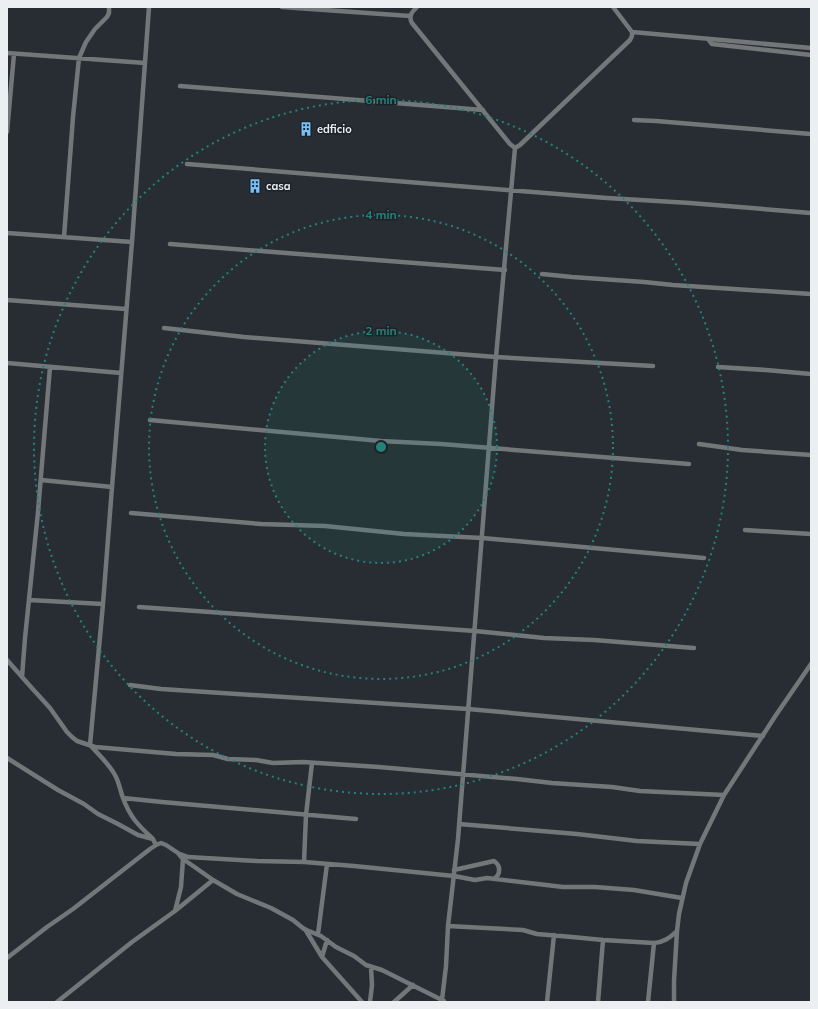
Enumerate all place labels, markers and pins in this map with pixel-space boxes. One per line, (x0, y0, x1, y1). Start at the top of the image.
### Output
building icon: edficio (298, 121, 314, 137)
place label: edficio (317, 122, 352, 136)
building icon: casa (247, 178, 263, 194)
place label: casa (266, 179, 291, 193)
centre of rings (374, 440, 388, 454)

